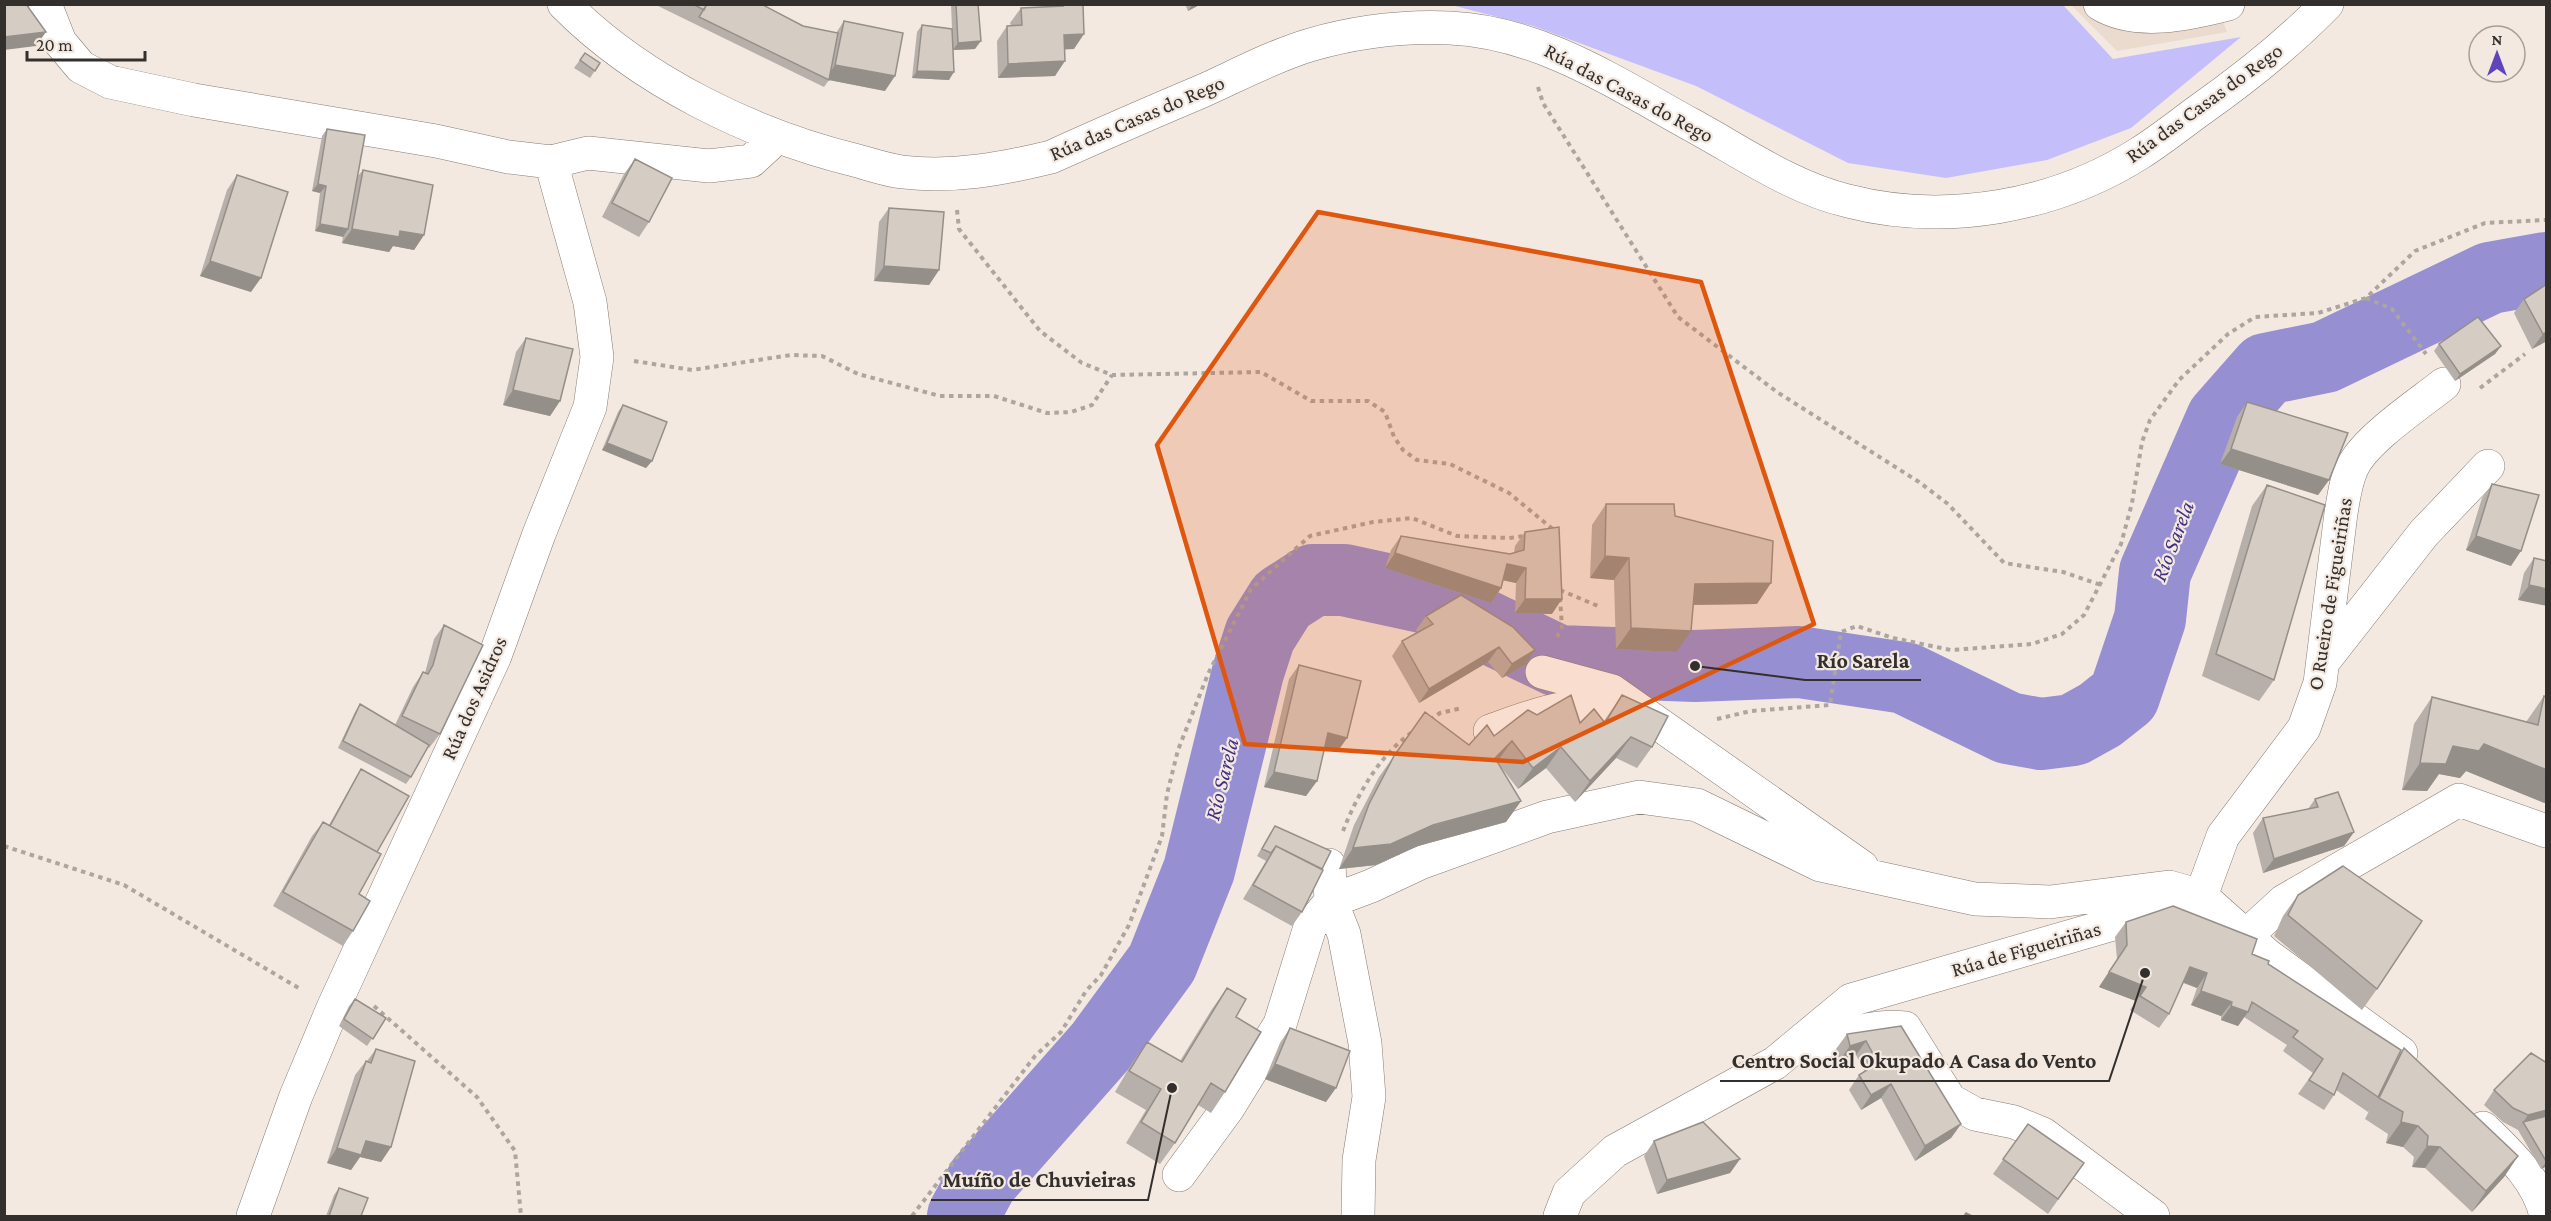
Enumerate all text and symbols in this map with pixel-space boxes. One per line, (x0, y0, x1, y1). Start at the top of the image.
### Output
scale bar (27, 24, 146, 62)
north arrow (2467, 24, 2527, 84)
text: N (2492, 31, 2503, 48)
text: 20 m (36, 35, 73, 55)
street label: Rúa das Casas do Rego (1540, 38, 1718, 148)
street label: Rúa das Casas do Rego (2121, 38, 2287, 168)
street label: Rúa das Casas do Rego (1046, 70, 1228, 166)
street label: O Rueiro de Figueiriñas (2303, 496, 2357, 692)
water label: Río Sarela (2146, 498, 2199, 585)
street label: Rúa dos Asidros (436, 633, 512, 763)
callout: Río Sarela (1805, 640, 1921, 680)
text: Río Sarela (1817, 648, 1910, 673)
water label: Río Sarela (1199, 736, 1244, 823)
street label: Rúa de Figueiriñas (1949, 916, 2103, 982)
callout: Centro Social Okupado A Casa do Vento (1720, 1041, 2109, 1081)
text: Centro Social Okupado A Casa do Vento (1731, 1048, 2097, 1073)
callout: Muíño de Chuvieiras (931, 1160, 1148, 1200)
text: Muíño de Chuvieiras (942, 1167, 1136, 1192)

